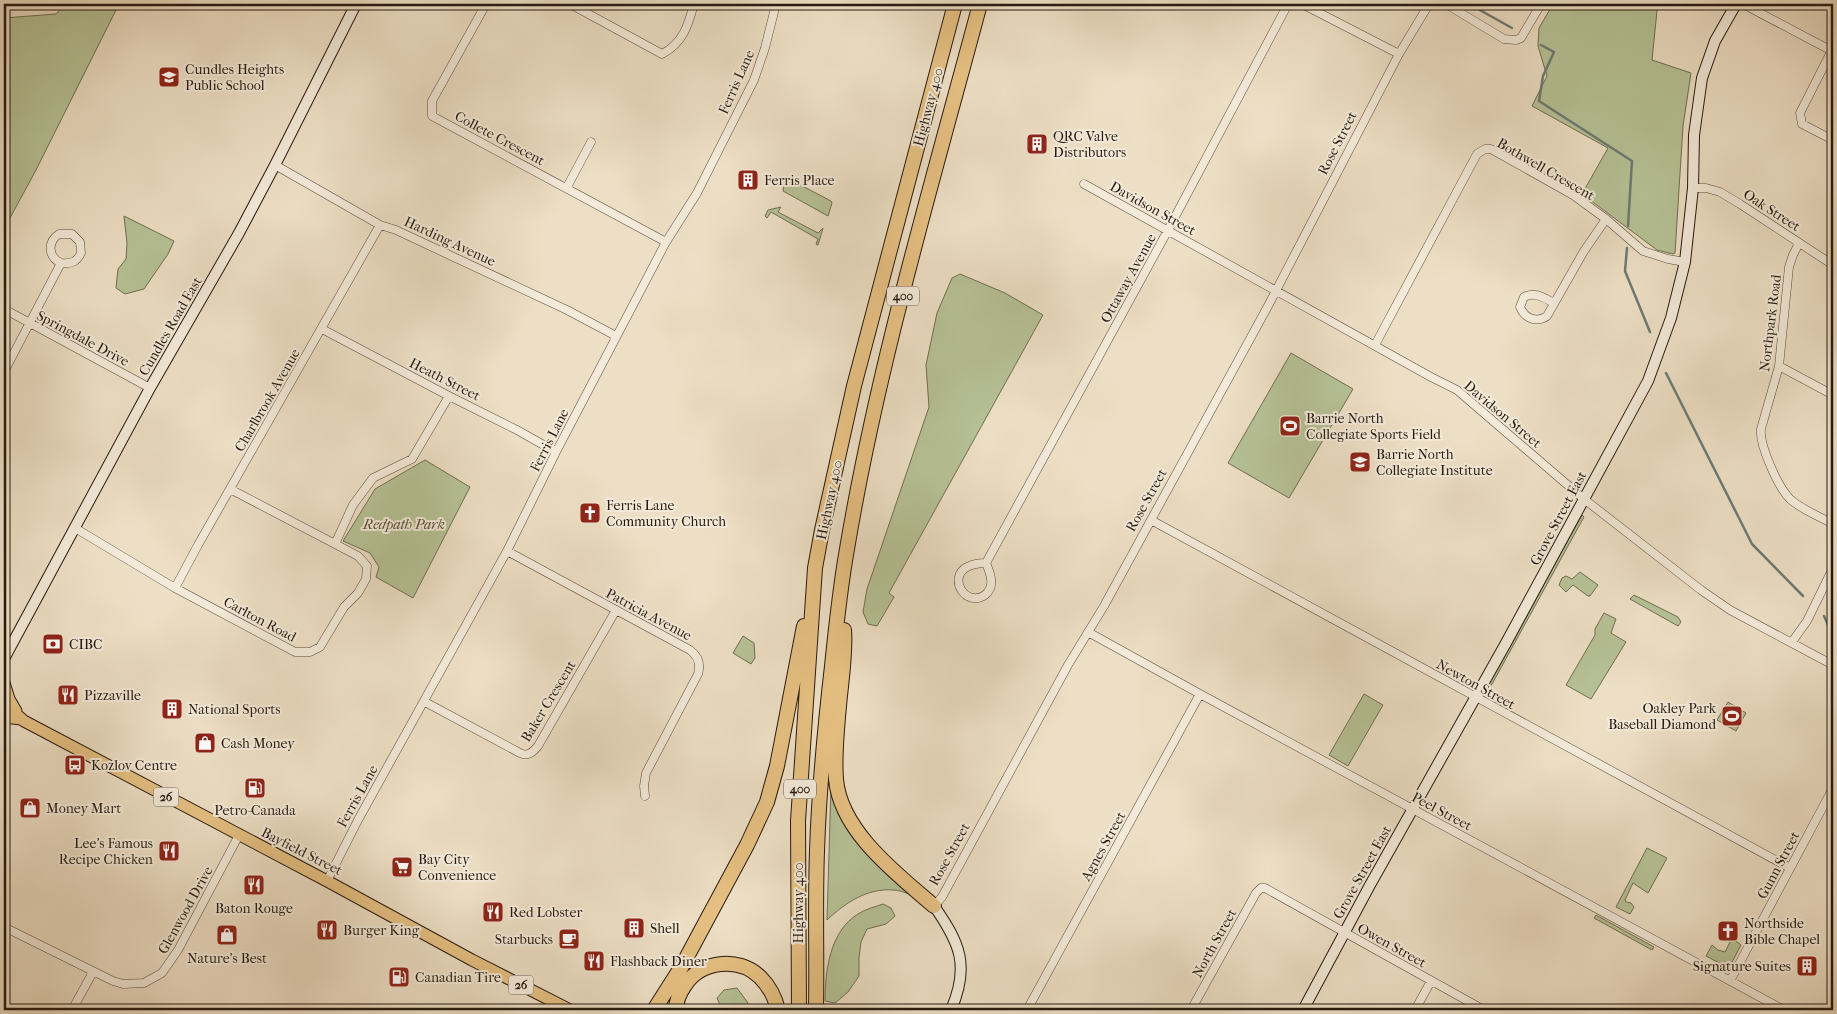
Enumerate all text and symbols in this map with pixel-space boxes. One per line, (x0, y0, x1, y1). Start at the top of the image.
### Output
street label: Ferris Lane (715, 47, 758, 117)
place label: Cundles Heights Public School (185, 61, 284, 94)
school or university icon: Cundles Heights Public School (157, 65, 181, 89)
street label: Highway 400 (910, 66, 947, 148)
street label: Collete Crescent (452, 108, 548, 169)
street label: Rose Street (1314, 109, 1361, 178)
place label: QRC Valve Distributors (1053, 128, 1126, 161)
building icon: QRC Valve Distributors (1025, 132, 1049, 156)
street label: Bothwell Crescent (1494, 135, 1598, 204)
building icon: Ferris Place (736, 168, 760, 192)
place label: Ferris Place (764, 172, 835, 189)
street label: Davidson Street (1107, 178, 1199, 239)
street label: Oak Street (1740, 186, 1804, 235)
street label: Harding Avenue (401, 213, 498, 270)
street label: Ottaway Avenue (1097, 231, 1160, 326)
street label: Northpark Road (1756, 273, 1785, 373)
street label: Cundles Road East (135, 274, 206, 379)
road number: 400 (887, 286, 919, 306)
street label: Springdale Drive (34, 307, 132, 370)
street label: Charlbrook Avenue (231, 346, 304, 455)
street label: Heath Street (407, 354, 483, 405)
street label: Davidson Street (1460, 377, 1545, 452)
street label: Ferris Lane (526, 406, 573, 475)
place label: Barrie North Collegiate Sports Field (1306, 410, 1441, 443)
sports icon: Barrie North Collegiate Sports Field (1278, 414, 1302, 438)
place label: Barrie North Collegiate Institute (1376, 446, 1493, 479)
school or university icon: Barrie North Collegiate Institute (1348, 450, 1372, 474)
street label: Highway 400 (813, 459, 846, 541)
street label: Rose Street (1122, 466, 1171, 535)
street label: Grove Street East (1526, 468, 1590, 568)
place label: Ferris Lane Community Church (606, 497, 726, 530)
church icon: Ferris Lane Community Church (578, 501, 602, 525)
park label: Redpath Park (362, 516, 445, 533)
street label: Patricia Avenue (603, 585, 695, 644)
street label: Carlton Road (221, 593, 299, 646)
bank icon: CIBC (41, 632, 65, 656)
place label: CIBC (69, 636, 102, 653)
street label: Newton Street (1433, 656, 1518, 713)
street label: Baker Crescent (517, 657, 579, 745)
restaurant icon: Pizzaville (56, 683, 80, 707)
place label: Pizzaville (84, 687, 141, 704)
building icon: National Sports (160, 697, 184, 721)
place label: Oakley Park Baseball Diamond (1608, 700, 1717, 733)
place label: National Sports (188, 701, 280, 718)
sports icon: Oakley Park Baseball Diamond (1720, 704, 1744, 728)
shop icon: Cash Money (193, 731, 217, 755)
place label: Cash Money (221, 735, 295, 752)
bus stop icon: Kozlov Centre (63, 753, 87, 777)
place label: Kozlov Centre (91, 757, 177, 774)
street label: Ferris Lane (333, 762, 382, 830)
fuel station icon: Petro-Canada (243, 776, 267, 800)
road number: 400 (784, 780, 816, 799)
road number: 26 (154, 788, 178, 806)
street label: Peel Street (1409, 789, 1475, 834)
shop icon: Money Mart (18, 796, 42, 820)
place label: Money Mart (46, 800, 121, 817)
place label: Petro-Canada (214, 802, 296, 819)
street label: Agnes Street (1077, 809, 1129, 885)
street label: Rose Street (925, 820, 974, 889)
street label: Grove Street East (1330, 822, 1395, 922)
street label: Bayfield Street (258, 824, 345, 879)
street label: Gunn Street (1754, 829, 1803, 902)
place label: Lee's Famous Recipe Chicken (59, 835, 153, 868)
restaurant icon: Lee's Famous Recipe Chicken (157, 839, 181, 863)
place label: Bay City Convenience (418, 851, 496, 884)
supermarket icon: Bay City Convenience (390, 855, 414, 879)
street label: Glenwood Drive (154, 863, 217, 957)
street label: Highway 400 (790, 863, 807, 943)
restaurant icon: Baton Rouge (242, 873, 266, 897)
place label: Baton Rouge (215, 900, 293, 917)
restaurant icon: Red Lobster (481, 900, 505, 924)
place label: Red Lobster (509, 904, 583, 921)
street label: North Street (1189, 906, 1240, 981)
place label: Northside Bible Chapel (1744, 915, 1820, 948)
building icon: Shell (622, 916, 646, 940)
restaurant icon: Burger King (315, 918, 339, 942)
church icon: Northside Bible Chapel (1716, 919, 1740, 943)
place label: Shell (650, 920, 680, 937)
street label: Owen Street (1354, 920, 1429, 971)
place label: Burger King (343, 922, 420, 939)
shop icon: Nature's Best (215, 923, 239, 947)
cafe icon: Starbucks (557, 927, 581, 951)
place label: Starbucks (495, 931, 553, 948)
restaurant icon: Flashback Diner (582, 949, 606, 973)
place label: Nature's Best (187, 950, 267, 967)
place label: Flashback Diner (610, 953, 707, 970)
building icon: Signature Suites (1795, 954, 1819, 978)
place label: Signature Suites (1693, 958, 1791, 975)
fuel station icon: Canadian Tire (387, 965, 411, 989)
place label: Canadian Tire (415, 969, 501, 986)
road number: 26 (508, 976, 534, 994)

